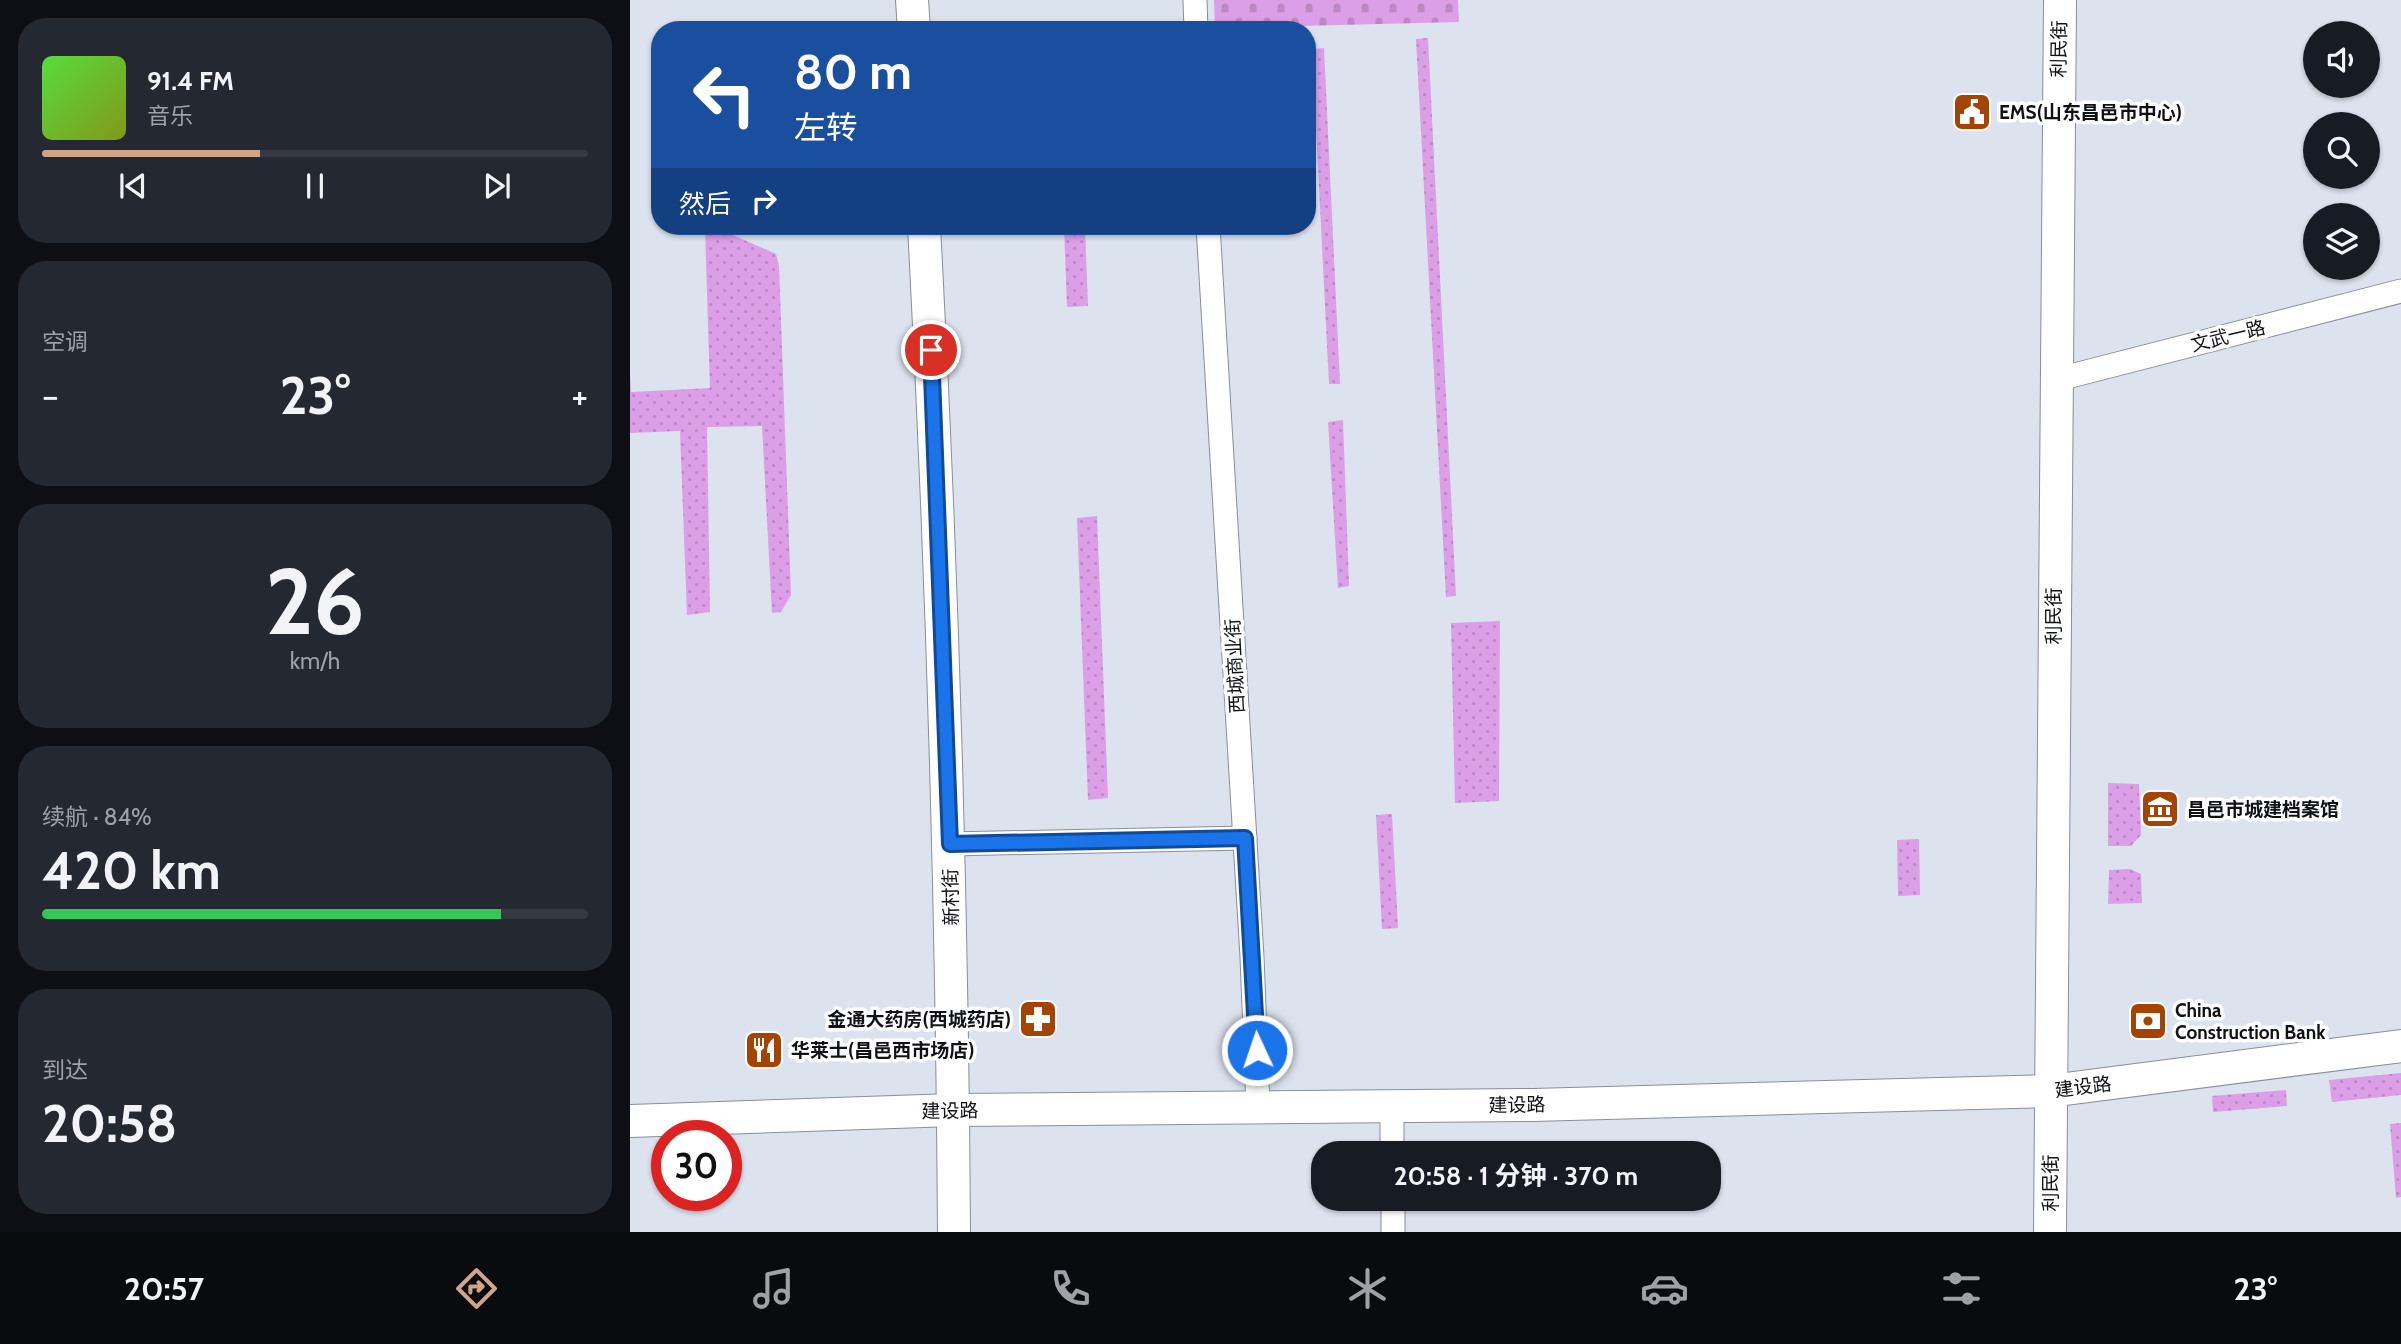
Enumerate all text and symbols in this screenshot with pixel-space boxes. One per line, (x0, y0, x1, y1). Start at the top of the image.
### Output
street label: 利民街 (2047, 20, 2071, 78)
map controls (2303, 21, 2380, 280)
button: sound (2303, 21, 2380, 98)
text: 80 m (794, 42, 912, 101)
icon: left (679, 49, 770, 140)
text: 91.4 FM (147, 65, 234, 97)
public building icon: EMS(山东昌邑市中心) (1951, 91, 1993, 133)
place label: EMS(山东昌邑市中心) (1999, 101, 2182, 124)
text: 音乐 (147, 102, 193, 130)
text: 左转 (794, 108, 858, 147)
button: search (2303, 112, 2380, 189)
icon: previous (114, 167, 152, 205)
icon: pause (296, 167, 334, 205)
icon: next (478, 167, 516, 205)
icon: right (745, 182, 783, 220)
text: 然后 (679, 188, 731, 220)
button: layers (2303, 203, 2380, 280)
street label: 文武一路 (2188, 316, 2268, 356)
pin (901, 320, 961, 380)
text: 空调 (42, 328, 88, 356)
icon: arrive (912, 331, 950, 369)
text: 23° (280, 364, 350, 427)
text: − (42, 372, 59, 419)
text: + (571, 372, 588, 419)
text: 26 (265, 546, 365, 657)
street label: 利民街 (2042, 587, 2065, 645)
street label: 西城商业街 (1221, 618, 1249, 714)
text: km/h (290, 647, 340, 675)
museum icon: 昌邑市城建档案馆 (2139, 788, 2181, 830)
place label: 昌邑市城建档案馆 (2187, 798, 2339, 821)
text: 续航 · 84% (42, 803, 152, 831)
text: 420 km (42, 839, 221, 902)
street label: 新村街 (939, 868, 963, 926)
pharmacy icon: 金通大药房(西城药店) (1017, 998, 1059, 1040)
place label: China Construction Bank (2175, 999, 2326, 1044)
bank icon: China Construction Bank (2127, 1000, 2169, 1042)
place label: 金通大药房(西城药店) (828, 1008, 1011, 1031)
position arrow (1220, 1013, 1294, 1087)
restaurant icon: 华莱士(昌邑西市场店) (743, 1029, 785, 1071)
place label: 华莱士(昌邑西市场店) (791, 1039, 974, 1062)
text: 到达 (42, 1056, 88, 1084)
street label: 建设路 (2053, 1072, 2113, 1102)
text: 20:58 (42, 1092, 177, 1155)
street label: 建设路 (1488, 1093, 1546, 1117)
street label: 建设路 (921, 1099, 979, 1123)
speed limit sign: 30 (651, 1120, 742, 1211)
street label: 利民街 (2039, 1154, 2062, 1212)
text: 20:58 · 1 分钟 · 370 m (1394, 1160, 1638, 1192)
icon: directions (452, 1264, 501, 1313)
icon: music (749, 1264, 798, 1313)
icon: phone (1046, 1264, 1095, 1313)
icon: climate (1343, 1264, 1392, 1313)
icon: car (1640, 1264, 1689, 1313)
icon: filters (1937, 1264, 1986, 1313)
text: 20:57 (124, 1269, 204, 1308)
text: 23° (2234, 1269, 2277, 1308)

